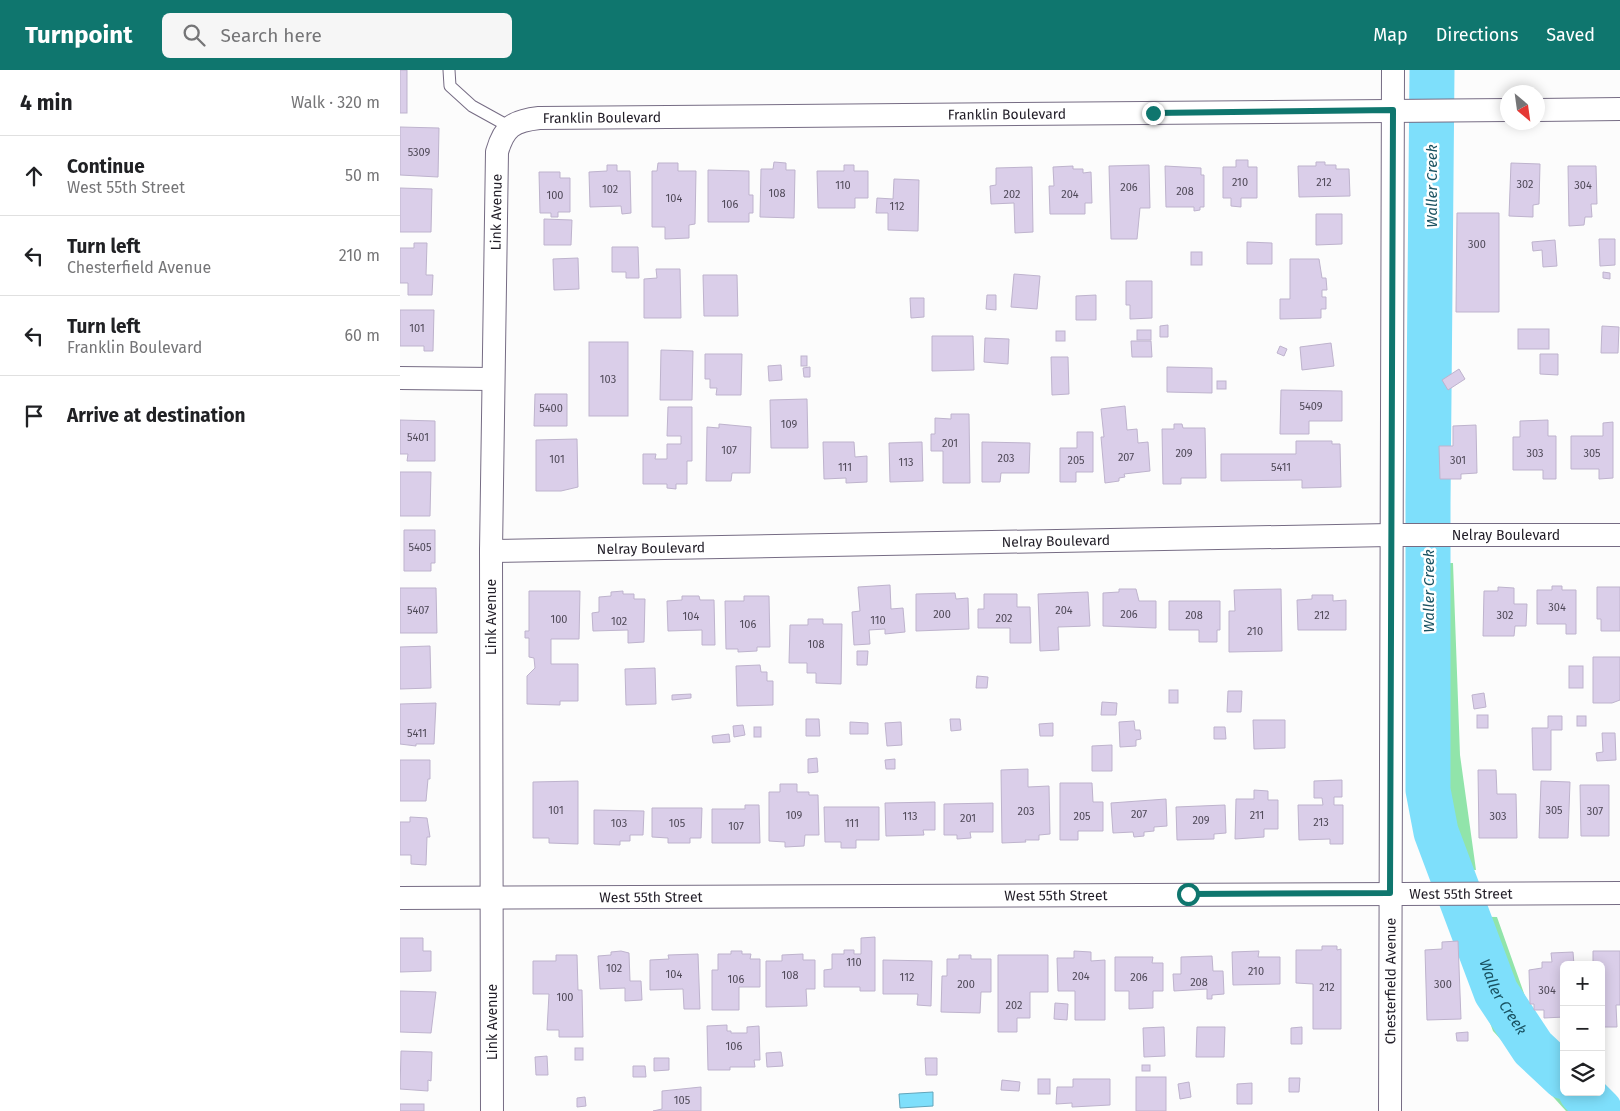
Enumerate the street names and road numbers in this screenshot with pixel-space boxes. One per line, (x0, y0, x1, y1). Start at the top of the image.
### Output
street label: Franklin Boulevard (948, 105, 1066, 123)
street label: Franklin Boulevard (543, 108, 661, 126)
street label: Link Avenue (487, 174, 505, 250)
street label: Nelray Boulevard (1452, 527, 1560, 544)
street label: Nelray Boulevard (1002, 531, 1110, 550)
street label: Nelray Boulevard (597, 539, 705, 558)
street label: Link Avenue (483, 579, 500, 655)
street label: West 55th Street (1409, 885, 1514, 902)
street label: West 55th Street (1004, 887, 1109, 904)
street label: West 55th Street (599, 888, 704, 906)
street label: Chesterfield Avenue (1382, 918, 1399, 1044)
street label: Link Avenue (484, 984, 501, 1060)

